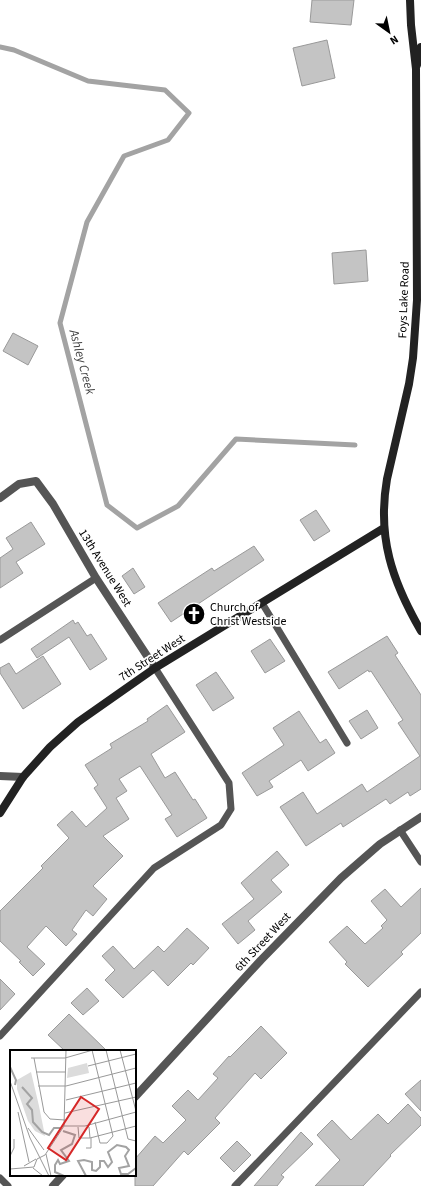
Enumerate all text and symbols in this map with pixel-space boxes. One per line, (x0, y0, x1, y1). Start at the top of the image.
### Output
north arrow (369, 12, 409, 52)
text: N (387, 32, 401, 48)
street label: Foys Lake Road (394, 261, 414, 339)
water label: Ashley Creek (64, 327, 100, 397)
street label: 13th Avenue West (74, 526, 136, 610)
place label: Church of Christ Westside (210, 599, 286, 630)
church icon: Church of Christ Westside (181, 601, 207, 627)
street label: 7th Street West (116, 630, 188, 686)
street label: 6th Street West (231, 909, 295, 975)
inset map (10, 1050, 136, 1176)

